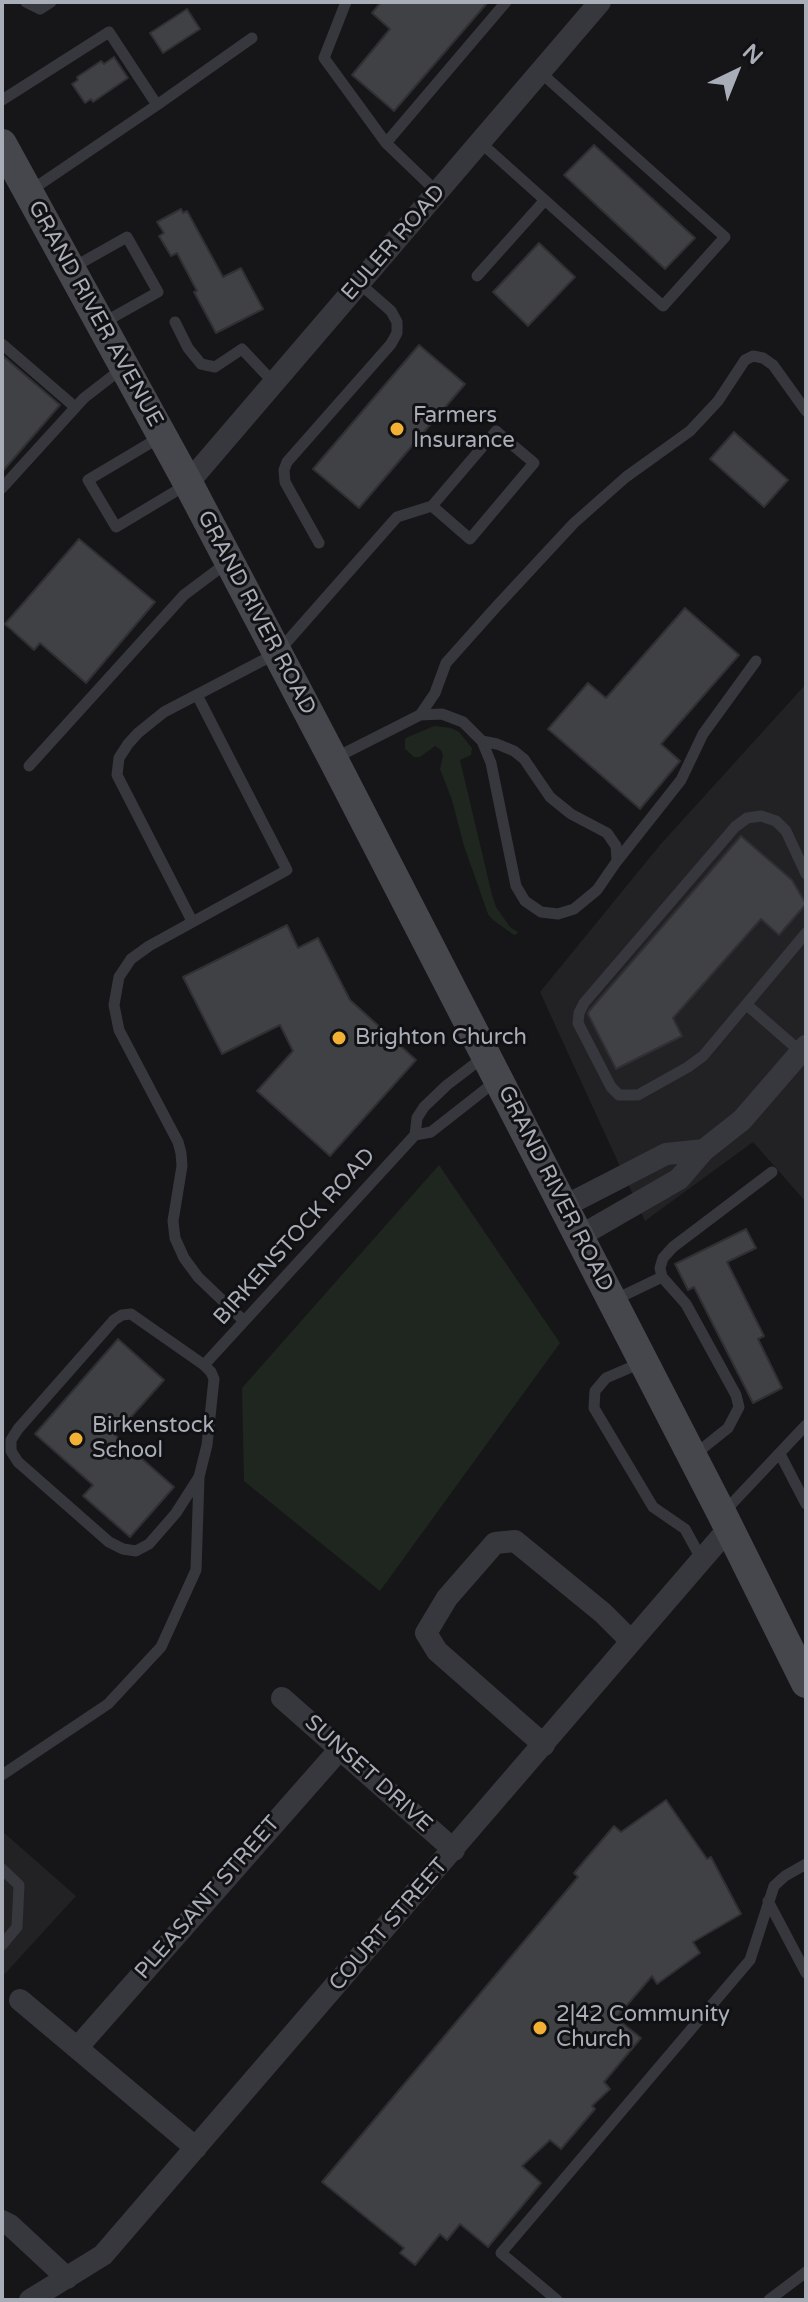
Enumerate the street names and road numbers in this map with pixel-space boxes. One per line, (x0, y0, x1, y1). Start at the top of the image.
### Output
street label: EULER ROAD (336, 180, 452, 306)
street label: GRAND RIVER AVENUE (22, 196, 168, 432)
street label: GRAND RIVER ROAD (191, 506, 321, 720)
street label: GRAND RIVER ROAD (492, 1082, 618, 1296)
street label: BIRKENSTOCK ROAD (209, 1143, 381, 1331)
street label: SUNSET DRIVE (299, 1710, 437, 1838)
street label: PLEASANT STREET (130, 1811, 286, 1985)
street label: COURT STREET (324, 1853, 454, 1997)

